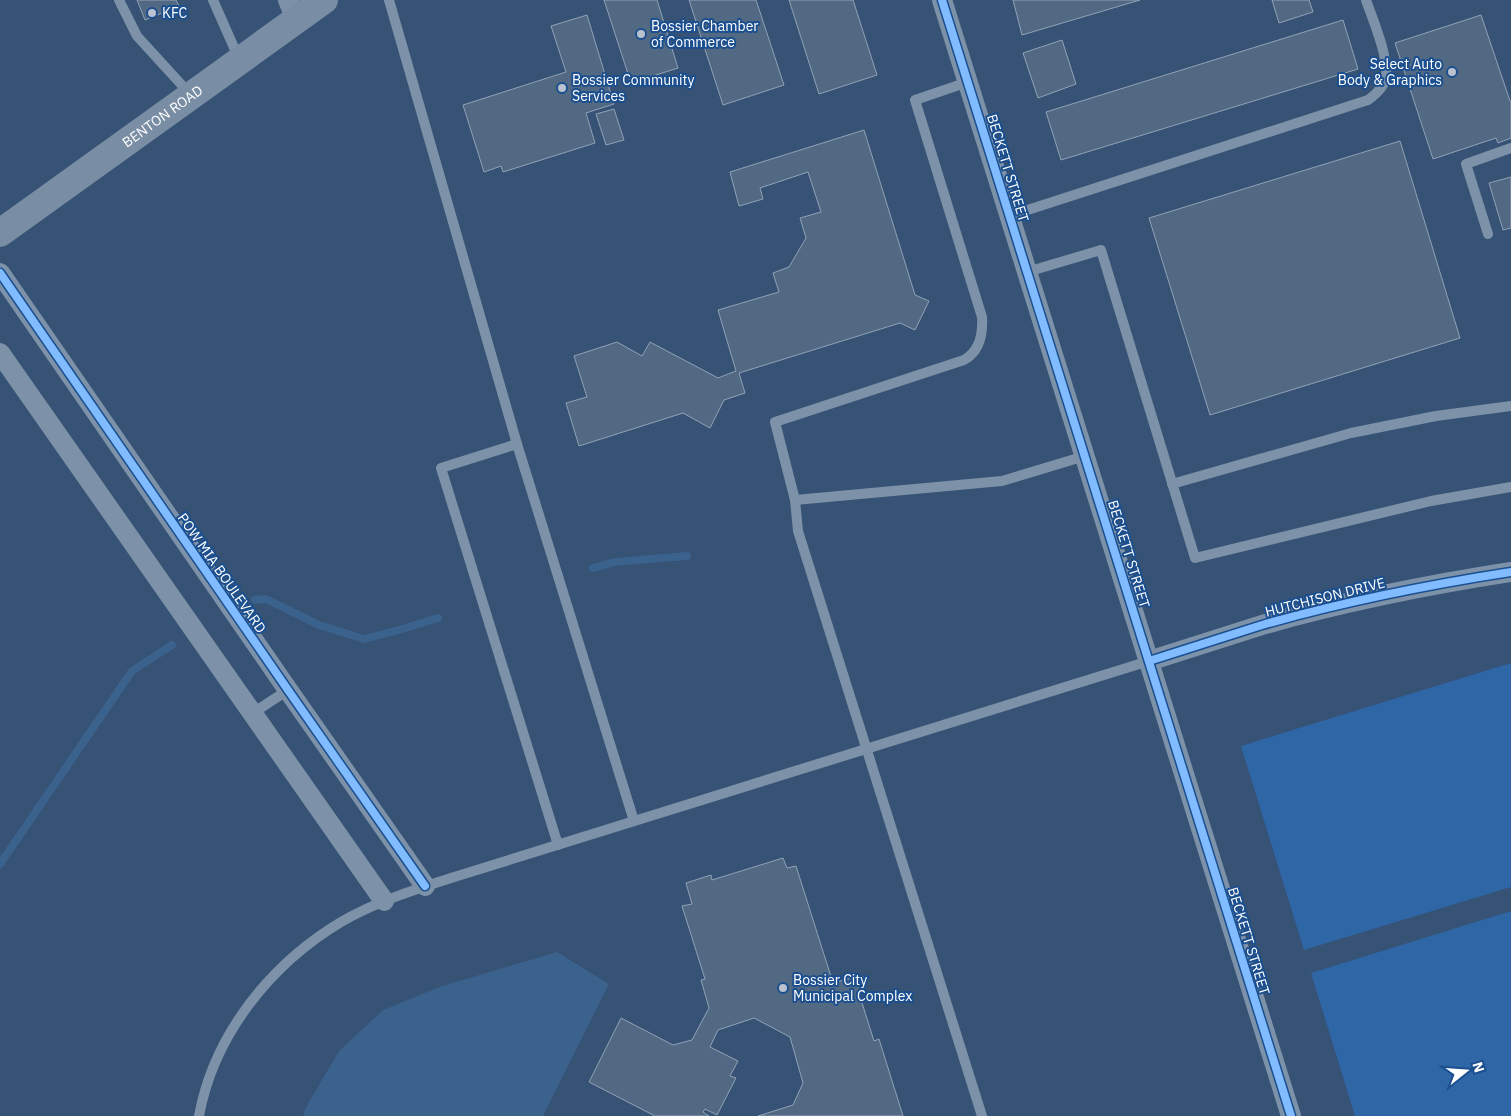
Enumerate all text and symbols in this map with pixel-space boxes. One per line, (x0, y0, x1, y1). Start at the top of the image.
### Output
place label: KFC (162, 4, 187, 22)
marker: KFC (146, 7, 158, 19)
place label: Bossier Chamber of Commerce (651, 17, 758, 51)
marker: Bossier Chamber of Commerce (635, 28, 647, 40)
place label: Select Auto Body & Graphics (1338, 55, 1442, 89)
marker: Select Auto Body & Graphics (1446, 66, 1458, 78)
place label: Bossier Community Services (572, 71, 694, 105)
street label: BENTON ROAD (119, 81, 206, 151)
marker: Bossier Community Services (556, 82, 568, 94)
street label: BECKETT STREET (983, 112, 1033, 224)
street label: BECKETT STREET (1104, 498, 1154, 610)
street label: POW MIA BOULEVARD (174, 510, 270, 636)
street label: HUTCHISON DRIVE (1263, 573, 1387, 621)
street label: BECKETT STREET (1224, 885, 1274, 997)
place label: Bossier City Municipal Complex (793, 971, 912, 1005)
marker: Bossier City Municipal Complex (777, 982, 789, 994)
north arrow (1441, 1046, 1491, 1096)
text: N (1468, 1060, 1489, 1075)

